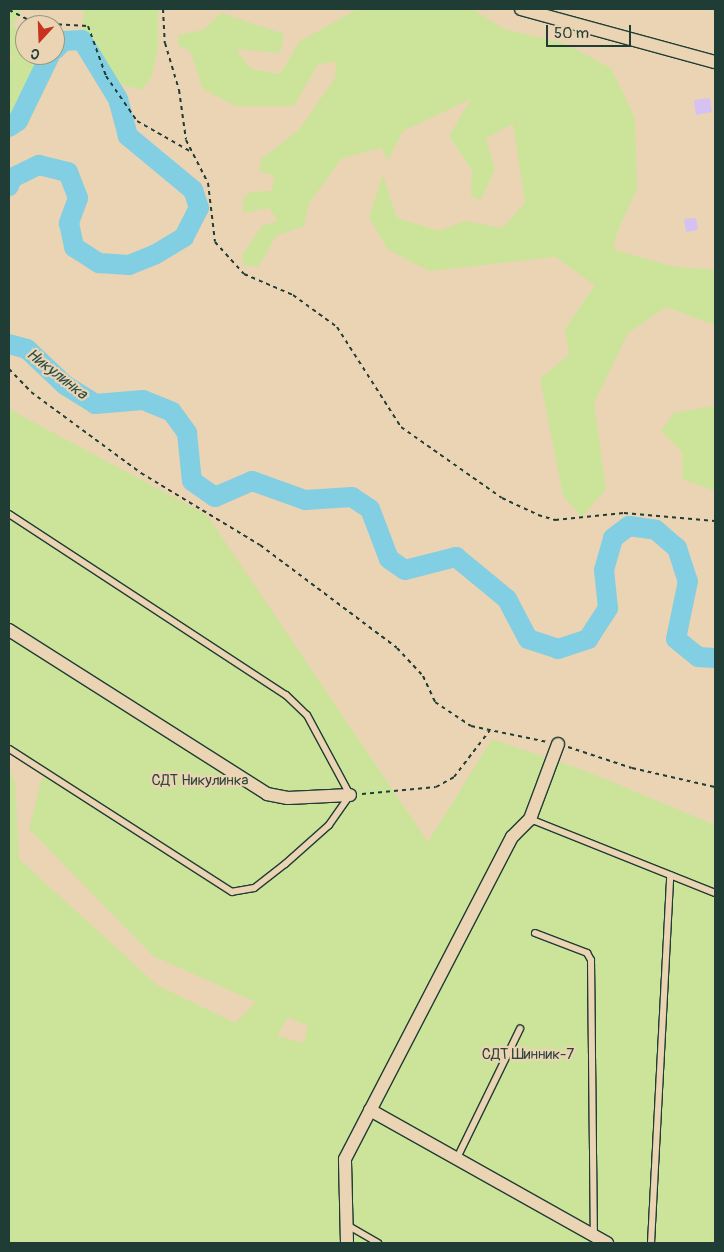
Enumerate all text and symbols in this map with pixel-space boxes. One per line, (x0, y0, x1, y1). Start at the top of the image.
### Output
north arrow (15, 15, 65, 65)
scale bar (549, 15, 634, 47)
text: 50 m (554, 24, 589, 43)
text: С (28, 44, 42, 63)
water label: Никулинка (23, 344, 91, 404)
park label: СДТ Никулинка (152, 772, 248, 790)
park label: СДТ Шинник-7 (482, 1046, 574, 1064)

